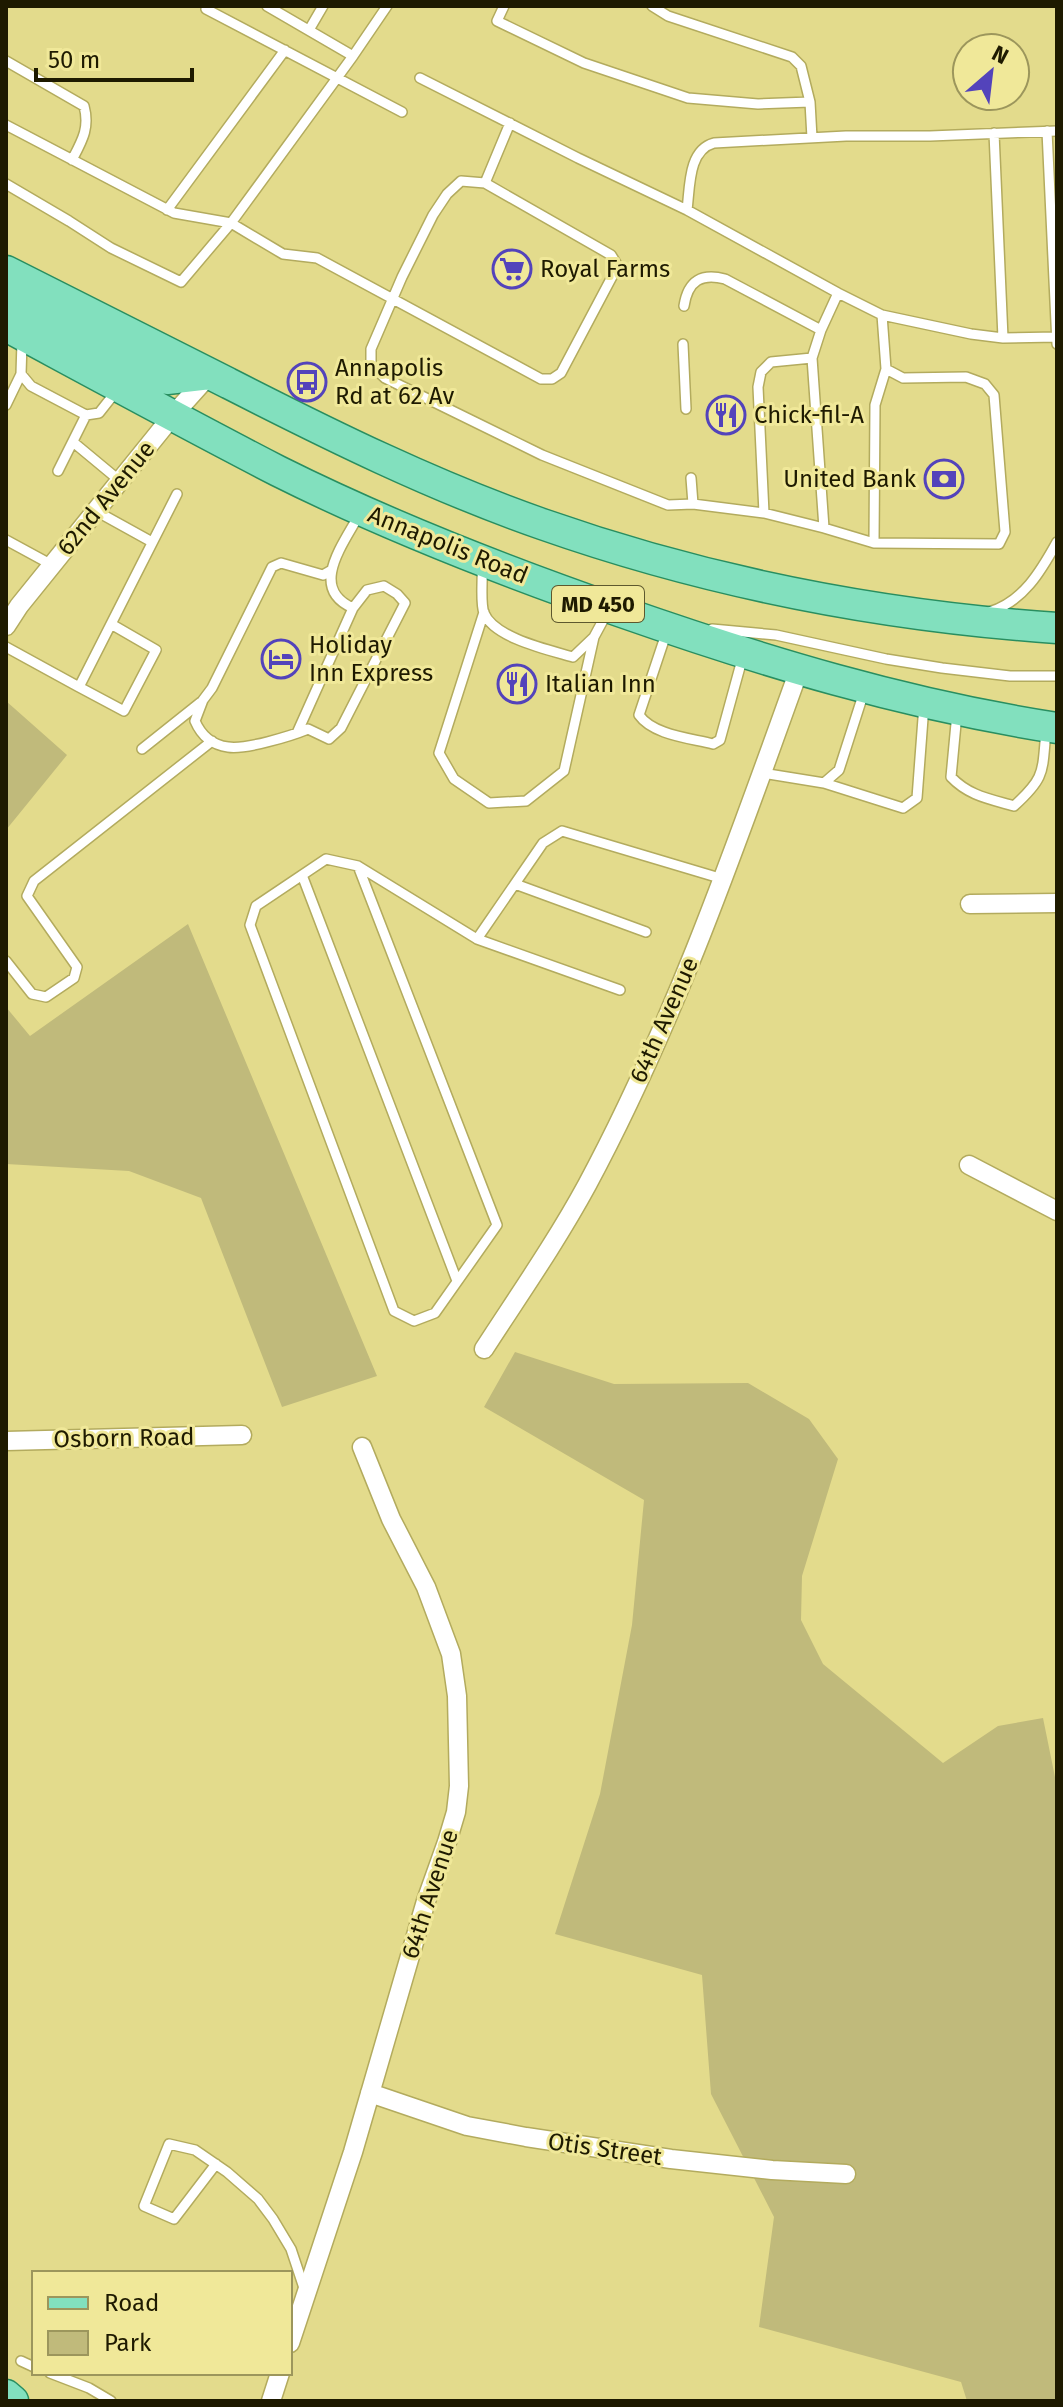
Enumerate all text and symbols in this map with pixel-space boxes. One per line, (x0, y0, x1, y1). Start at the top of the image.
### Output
scale bar (36, 32, 192, 82)
north arrow (951, 32, 1031, 112)
text: N (987, 39, 1013, 70)
text: 50 m (48, 46, 100, 74)
supermarket icon: Royal Farms (491, 248, 533, 290)
place label: Royal Farms (540, 255, 670, 283)
place label: Annapolis Rd at 62 Av (335, 354, 454, 410)
bus stop icon: Annapolis Rd at 62 Av (286, 361, 328, 403)
restaurant icon: Chick-fil-A (705, 394, 747, 436)
place label: Chick-fil-A (754, 401, 864, 429)
street label: 62nd Avenue (51, 435, 161, 561)
bank icon: United Bank (923, 458, 965, 500)
place label: United Bank (783, 465, 917, 493)
street label: Annapolis Road (364, 500, 532, 590)
road number: MD 450 (552, 586, 644, 622)
place label: Holiday Inn Express (309, 631, 433, 687)
hotel icon: Holiday Inn Express (260, 638, 302, 680)
restaurant icon: Italian Inn (496, 663, 538, 705)
place label: Italian Inn (545, 670, 656, 698)
street label: 64th Avenue (624, 953, 704, 1087)
street label: Osborn Road (53, 1423, 195, 1453)
street label: 64th Avenue (396, 1826, 464, 1962)
street label: Otis Street (546, 2127, 664, 2171)
legend (32, 2271, 292, 2375)
text: Road (104, 2289, 159, 2317)
text: Park (104, 2329, 152, 2357)

